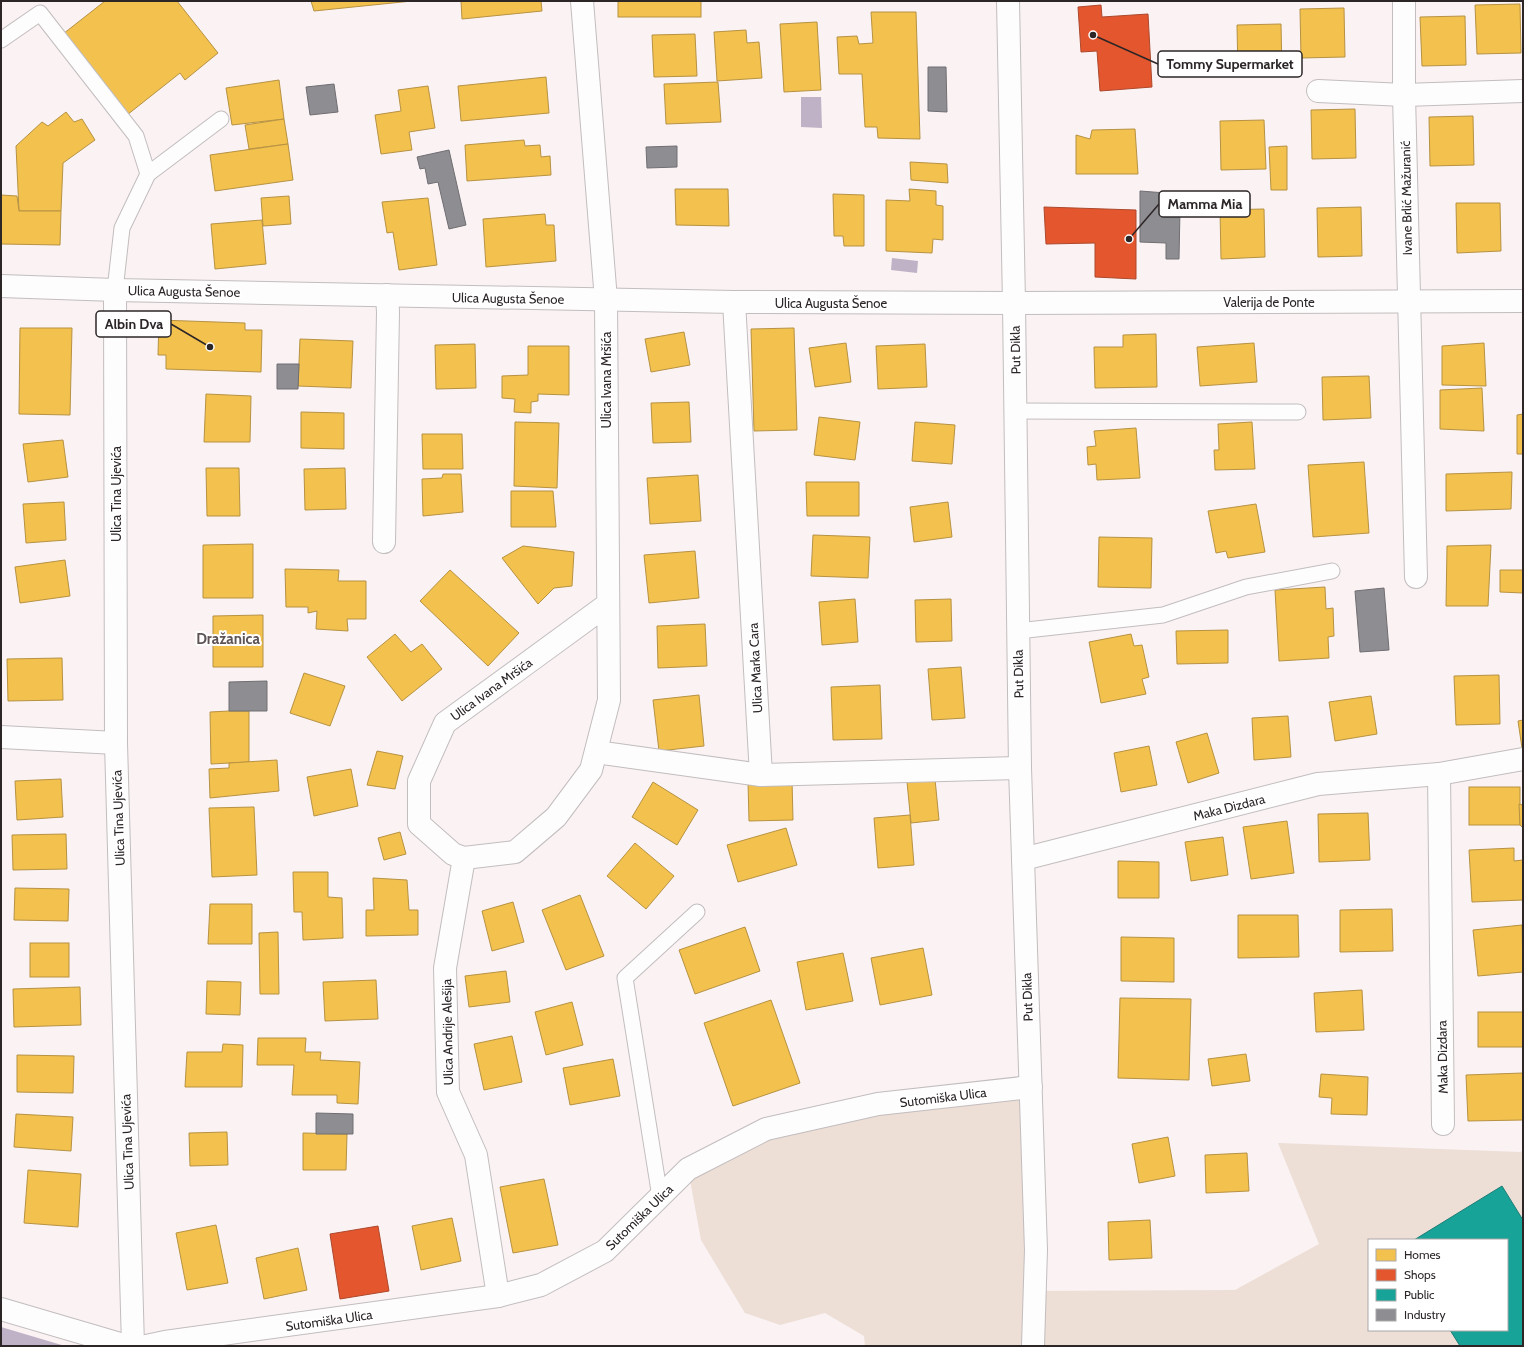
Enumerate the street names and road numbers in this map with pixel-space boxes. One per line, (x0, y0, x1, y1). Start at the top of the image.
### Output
street label: Ivane Brlić Mažuranić (1397, 140, 1415, 256)
street label: Ulica Augusta Šenoe (128, 281, 241, 300)
street label: Ulica Augusta Šenoe (452, 288, 565, 307)
street label: Ulica Augusta Šenoe (775, 294, 888, 311)
street label: Valerija de Ponte (1223, 294, 1315, 311)
street label: Put Dikla (1007, 325, 1023, 375)
street label: Ulica Ivana Mršića (598, 331, 614, 429)
street label: Ulica Tina Ujevića (108, 445, 125, 542)
street label: Ulica Marka Cara (745, 622, 765, 714)
street label: Put Dikla (1010, 649, 1026, 699)
street label: Ulica Ivana Mršića (447, 654, 536, 724)
street label: Ulica Tina Ujevića (108, 769, 129, 866)
street label: Maka Dizdara (1191, 790, 1267, 824)
street label: Put Dikla (1018, 972, 1036, 1022)
street label: Ulica Andrije Alešija (438, 978, 457, 1085)
street label: Maka Dizdara (1433, 1019, 1451, 1094)
street label: Sutomiška Ulica (899, 1084, 988, 1110)
street label: Ulica Tina Ujevića (117, 1093, 138, 1190)
street label: Sutomiška Ulica (602, 1180, 677, 1253)
street label: Sutomiška Ulica (285, 1306, 374, 1334)

